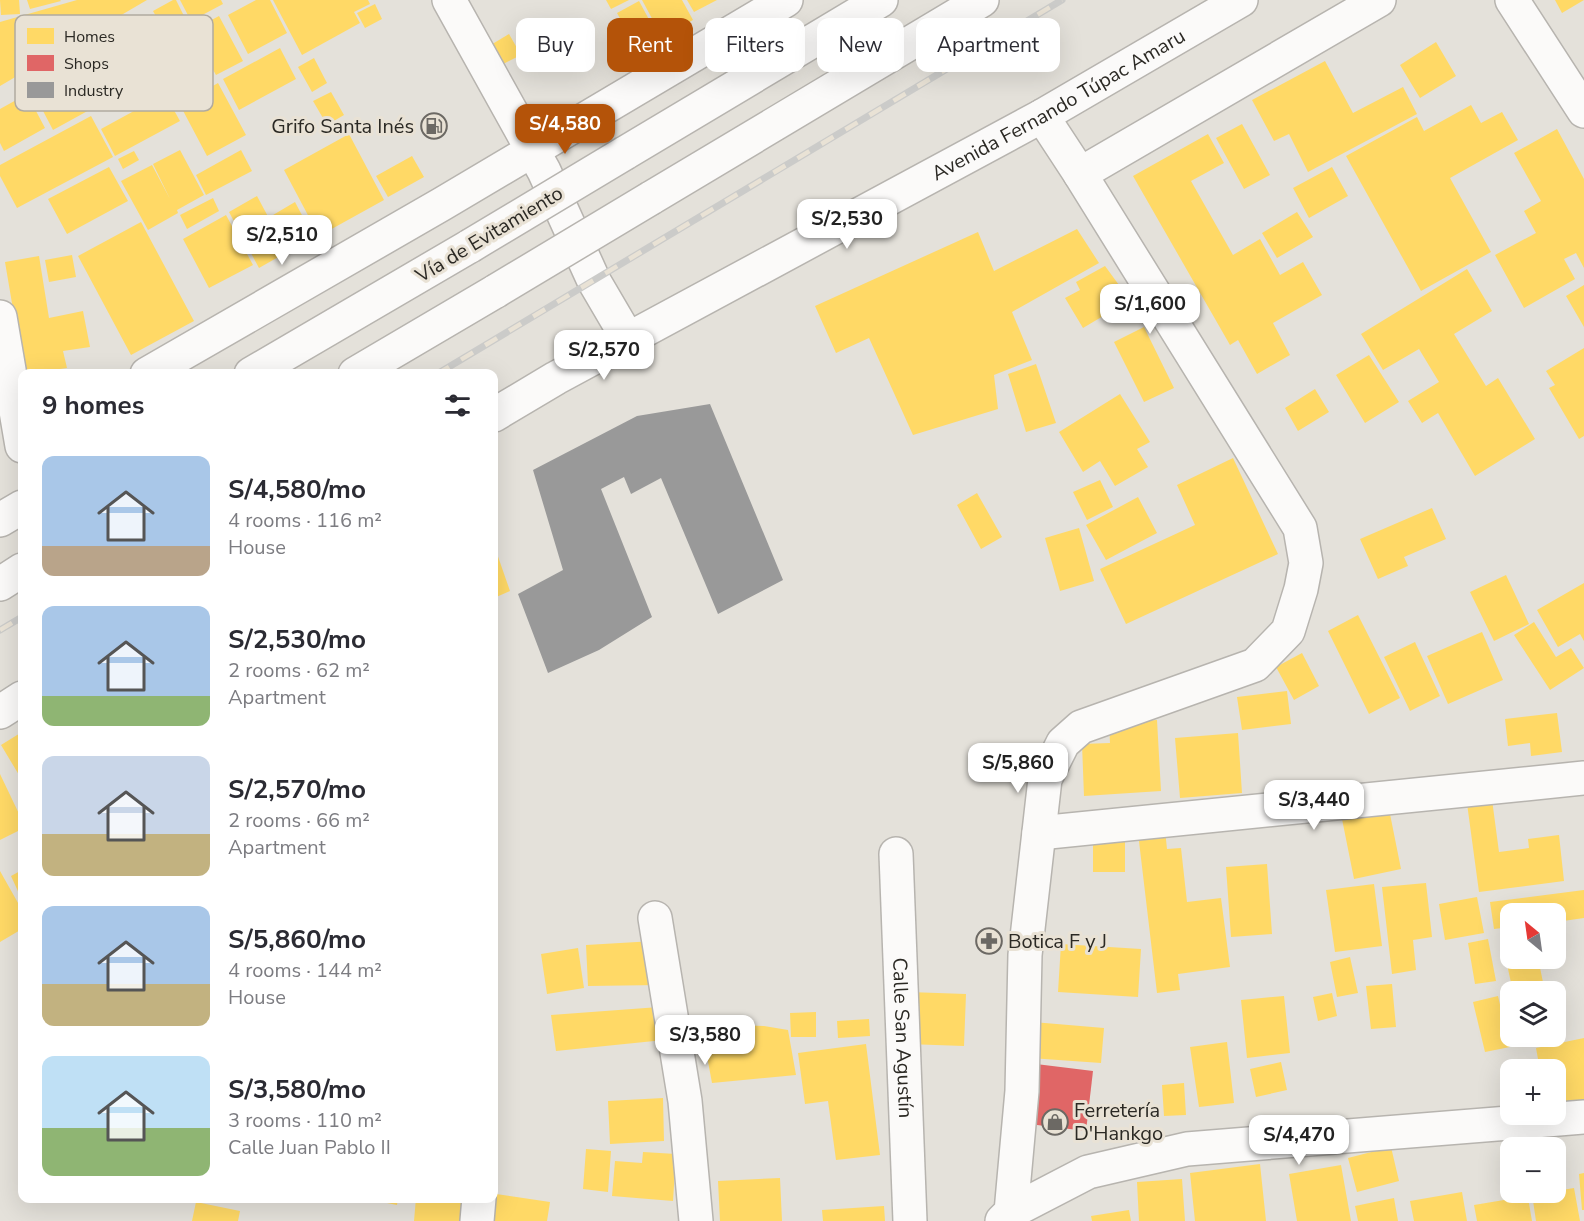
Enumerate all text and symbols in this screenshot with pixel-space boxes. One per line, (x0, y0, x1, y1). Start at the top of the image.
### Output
legend (15, 15, 213, 111)
chip: Buy (516, 18, 595, 72)
chip: Rent (607, 18, 693, 72)
chip: Filters (705, 18, 805, 72)
chip: New (817, 18, 904, 72)
chip: Apartment (916, 18, 1060, 72)
street label: Avenida Fernando Túpac Amaru (927, 23, 1190, 187)
text: Homes (64, 26, 115, 48)
text: Shops (64, 53, 109, 75)
text: Industry (64, 80, 124, 102)
pin: S/4,580 (510, 104, 620, 155)
text: S/4,580 (529, 110, 601, 137)
fuel station icon: Grifo Santa Inés (419, 111, 449, 141)
place label: Grifo Santa Inés (271, 113, 414, 140)
street label: Vía de Evitamiento (410, 180, 568, 290)
pin: S/2,530 (792, 199, 902, 250)
text: S/2,530 (811, 205, 883, 232)
pin: S/2,510 (227, 215, 337, 266)
text: S/2,510 (246, 221, 318, 248)
pin: S/1,600 (1095, 284, 1205, 335)
text: S/1,600 (1114, 290, 1186, 317)
pin: S/2,570 (549, 330, 659, 381)
text: S/2,570 (568, 336, 640, 363)
text: 9 homes (42, 388, 144, 423)
icon: filters (441, 389, 474, 422)
text: S/4,580/mo (228, 472, 366, 507)
icon: home (90, 480, 162, 552)
text: 4 rooms · 116 m² (228, 507, 382, 534)
text: House (228, 534, 286, 561)
text: S/2,530/mo (228, 622, 366, 657)
icon: home (90, 630, 162, 702)
text: 2 rooms · 62 m² (228, 657, 370, 684)
text: Apartment (228, 684, 326, 711)
pin: S/5,860 (963, 743, 1073, 794)
text: S/5,860 (982, 749, 1054, 776)
text: S/2,570/mo (228, 772, 366, 807)
icon: home (90, 780, 162, 852)
pin: S/3,440 (1259, 780, 1369, 831)
text: S/3,440 (1278, 786, 1350, 813)
text: 2 rooms · 66 m² (228, 807, 370, 834)
text: Apartment (228, 834, 326, 861)
north arrow (1500, 903, 1566, 969)
map controls (1500, 903, 1566, 1203)
text: S/5,860/mo (228, 922, 366, 957)
pharmacy icon: Botica F y J (974, 926, 1004, 956)
place label: Botica F y J (1008, 928, 1107, 955)
icon: home (90, 930, 162, 1002)
text: 4 rooms · 144 m² (228, 957, 382, 984)
street label: Calle San Agustín (886, 957, 919, 1119)
button: layers (1500, 981, 1566, 1047)
text: House (228, 984, 286, 1011)
pin: S/3,580 (650, 1015, 760, 1066)
text: S/3,580 (669, 1021, 741, 1048)
button: + (1500, 1059, 1566, 1125)
text: S/3,580/mo (228, 1072, 366, 1107)
icon: home (90, 1080, 162, 1152)
place label: Ferretería D'Hankgo (1074, 1097, 1163, 1147)
text: 3 rooms · 110 m² (228, 1107, 382, 1134)
shop icon: Ferretería D'Hankgo (1040, 1107, 1070, 1137)
pin: S/4,470 (1244, 1115, 1354, 1166)
text: S/4,470 (1263, 1121, 1335, 1148)
text: Calle Juan Pablo II (228, 1134, 391, 1161)
button: − (1500, 1137, 1566, 1203)

